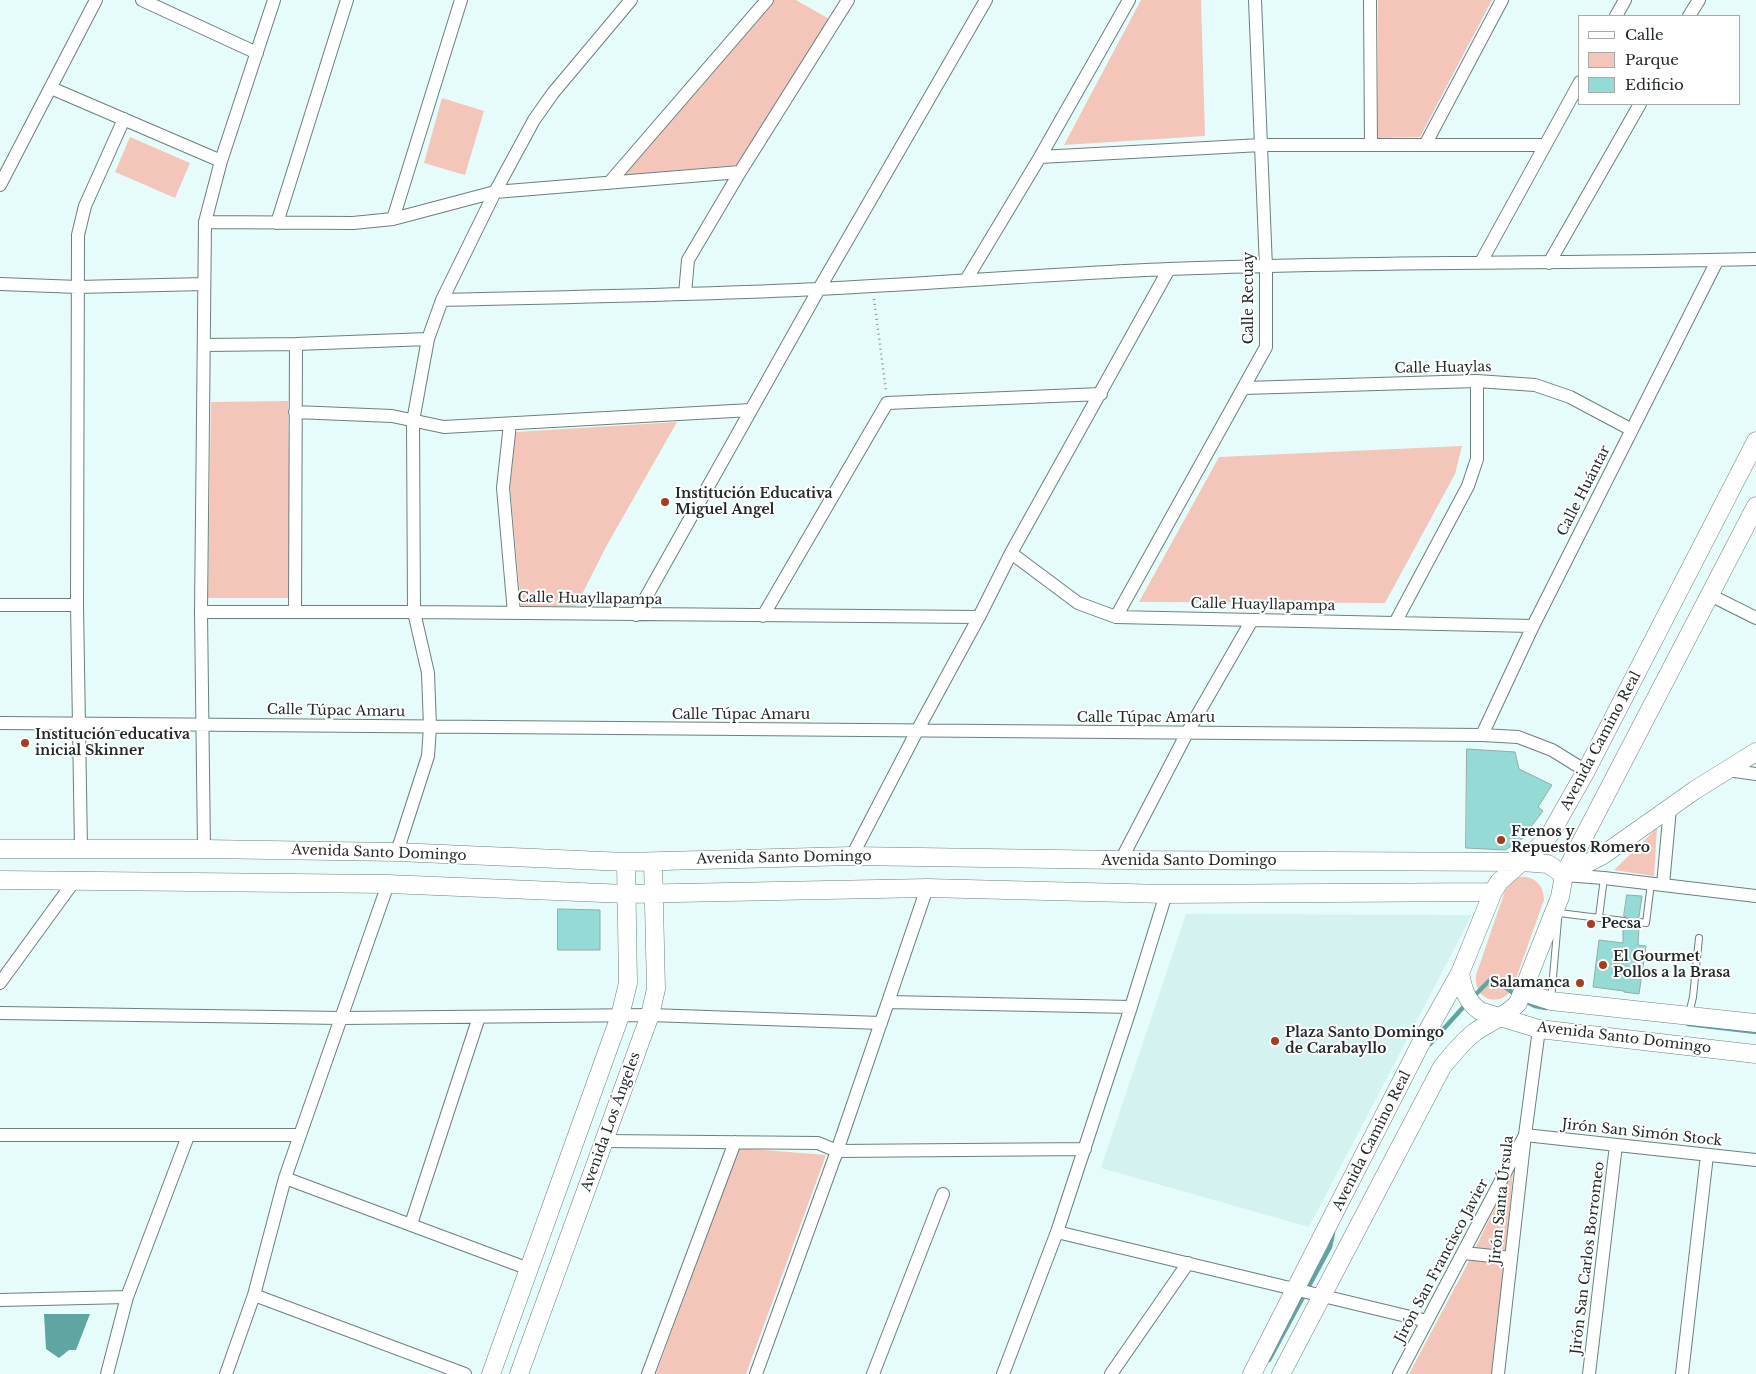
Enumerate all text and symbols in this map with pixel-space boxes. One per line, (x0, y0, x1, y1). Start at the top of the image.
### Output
legend (1578, 15, 1741, 105)
text: Calle (1625, 25, 1664, 44)
text: Parque (1625, 50, 1679, 69)
text: Edificio (1625, 75, 1684, 94)
street label: Calle Recuay (1241, 252, 1257, 344)
street label: Calle Huaylas (1394, 359, 1492, 377)
street label: Calle Huántar (1554, 443, 1614, 539)
place label: Institución Educativa Miguel Angel (675, 486, 833, 518)
marker: Institución Educativa Miguel Angel (659, 496, 671, 508)
street label: Calle Huayllapampa (517, 589, 663, 609)
street label: Calle Huayllapampa (1190, 595, 1336, 615)
street label: Avenida Camino Real (1557, 669, 1645, 813)
street label: Calle Túpac Amaru (267, 701, 405, 721)
street label: Calle Túpac Amaru (672, 707, 810, 723)
street label: Calle Túpac Amaru (1077, 710, 1215, 726)
place label: Institución educativa inicial Skinner (35, 727, 190, 760)
marker: Institución educativa inicial Skinner (19, 737, 31, 749)
place label: Frenos y Repuestos Romero (1511, 824, 1650, 856)
marker: Frenos y Repuestos Romero (1495, 834, 1507, 846)
street label: Avenida Santo Domingo (291, 842, 467, 864)
street label: Avenida Santo Domingo (696, 848, 872, 868)
street label: Avenida Santo Domingo (1101, 853, 1277, 869)
place label: Pecsa (1601, 916, 1641, 932)
marker: Pecsa (1585, 918, 1597, 930)
place label: El Gourmet Pollos a la Brasa (1613, 949, 1731, 982)
marker: El Gourmet Pollos a la Brasa (1597, 959, 1609, 971)
place label: Salamanca (1490, 975, 1570, 991)
marker: Salamanca (1574, 977, 1586, 989)
street label: Avenida Santo Domingo (1536, 1019, 1712, 1057)
place label: Plaza Santo Domingo de Carabayllo (1285, 1025, 1444, 1058)
marker: Plaza Santo Domingo de Carabayllo (1269, 1035, 1281, 1047)
street label: Avenida Los Ángeles (578, 1050, 644, 1194)
street label: Avenida Camino Real (1329, 1068, 1415, 1214)
street label: Jirón San Simón Stock (1561, 1116, 1723, 1150)
street label: Jirón Santa Úrsula (1487, 1135, 1517, 1265)
street label: Jirón San Carlos Borromeo (1568, 1161, 1608, 1355)
street label: Jirón San Francisco Javier (1392, 1176, 1492, 1346)

